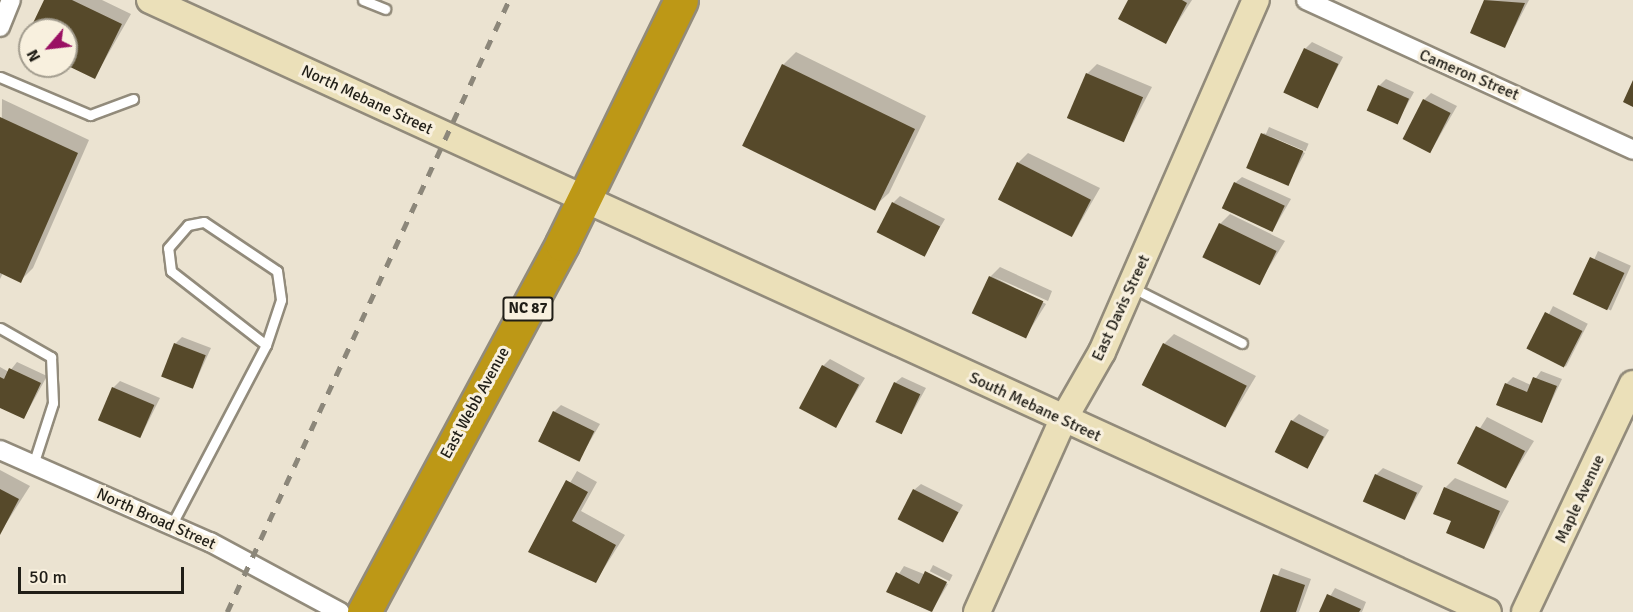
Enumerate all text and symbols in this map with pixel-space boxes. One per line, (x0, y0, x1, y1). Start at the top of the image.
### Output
north arrow (18, 18, 78, 78)
street label: Cameron Street (1416, 45, 1522, 105)
text: N (22, 46, 45, 65)
street label: North Mebane Street (298, 61, 436, 139)
street label: East Davis Street (1088, 252, 1154, 364)
road number: NC 87 (501, 297, 555, 321)
street label: East Webb Avenue (436, 344, 514, 462)
street label: South Mebane Street (966, 368, 1104, 446)
street label: Maple Avenue (1551, 452, 1609, 546)
street label: North Broad Street (93, 484, 219, 554)
scale bar (21, 555, 188, 593)
text: 50 m (29, 566, 67, 588)

